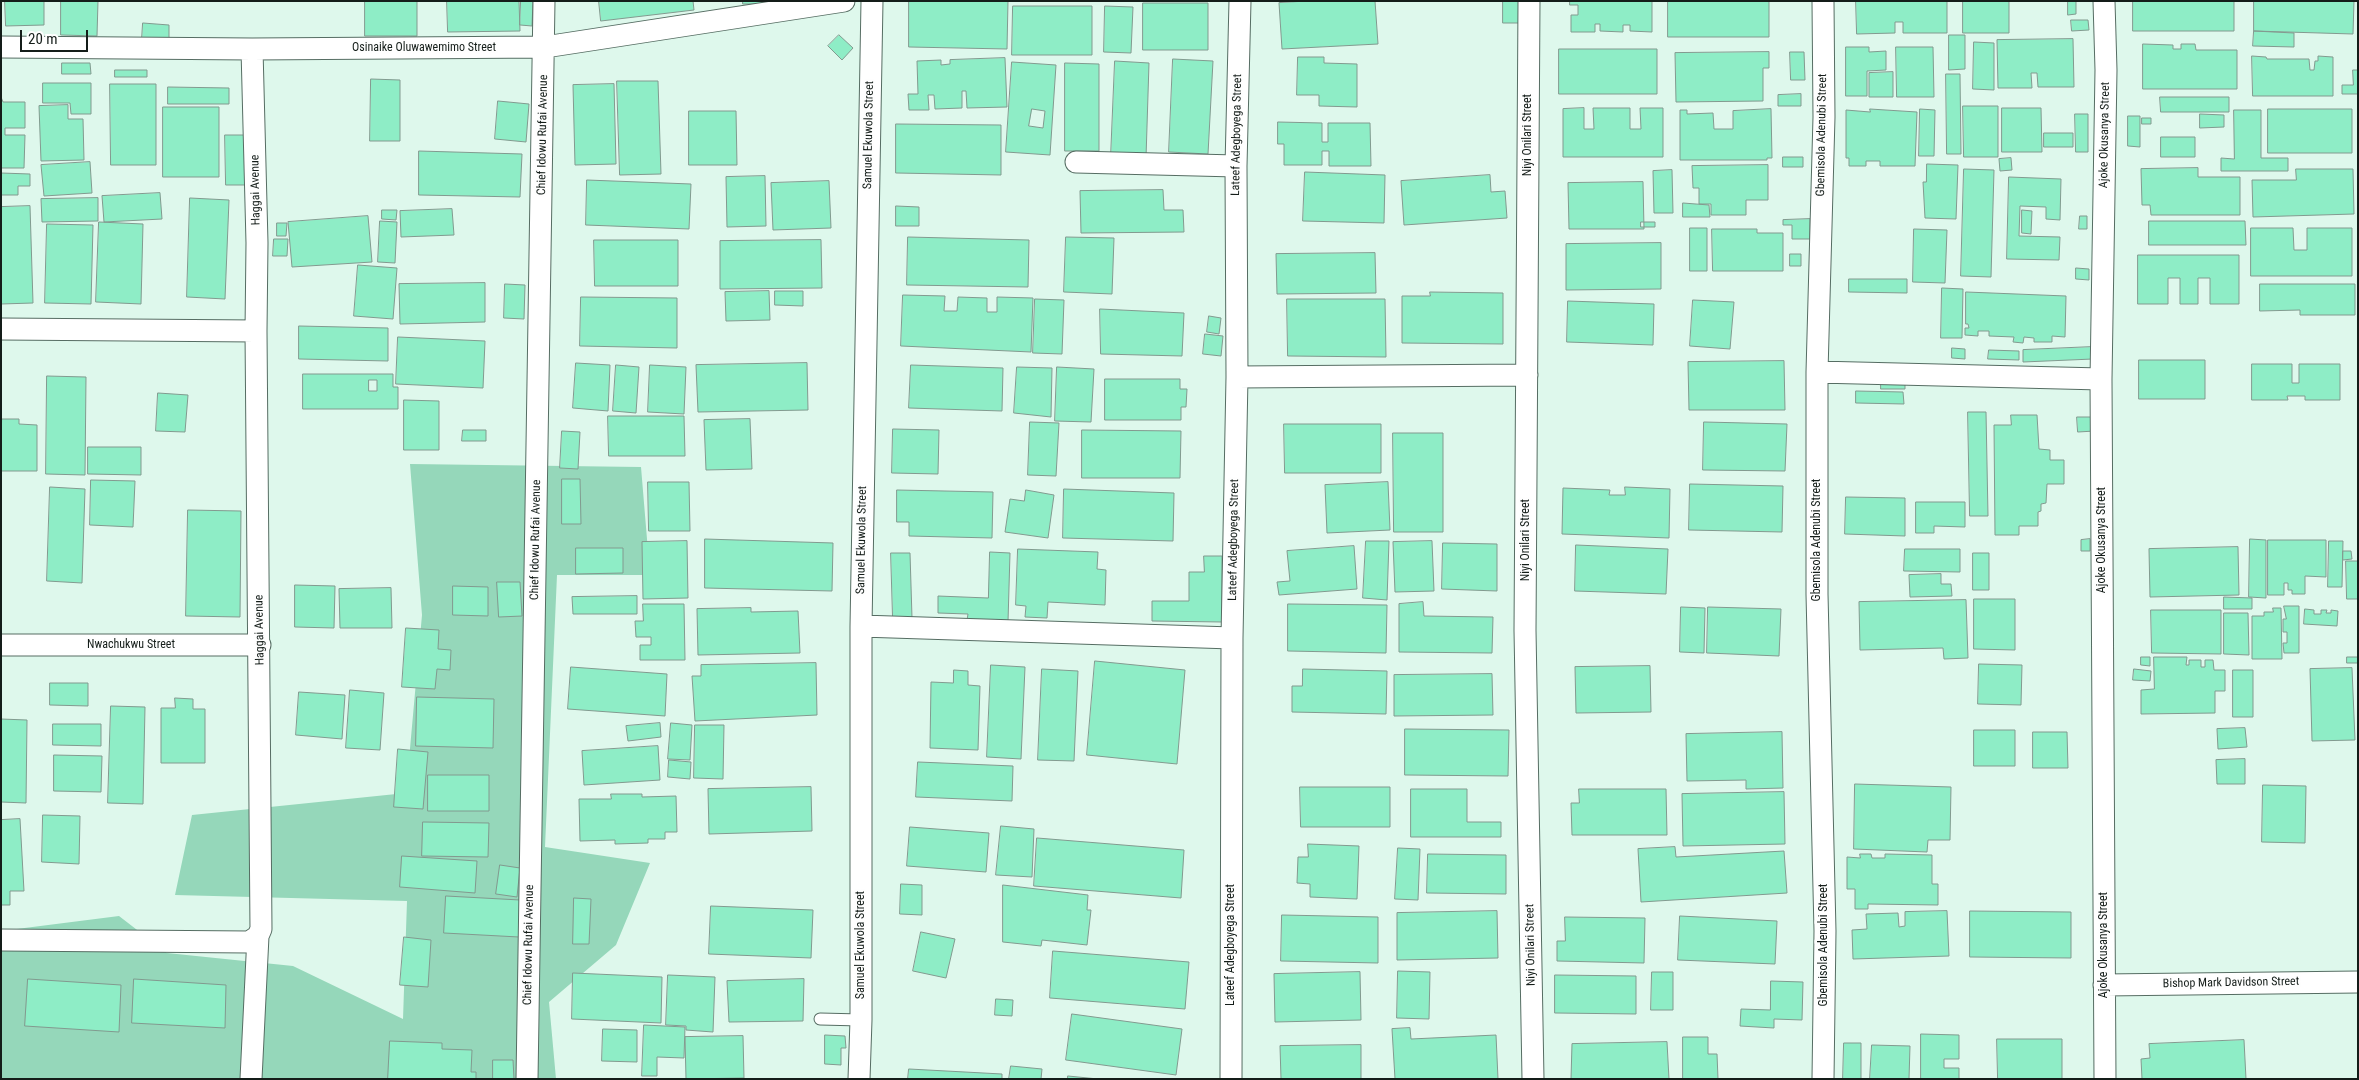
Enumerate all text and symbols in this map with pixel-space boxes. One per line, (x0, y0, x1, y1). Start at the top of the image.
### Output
scale bar (22, 20, 90, 52)
text: 20 m (28, 30, 58, 48)
street label: Osinaike Oluwawemimo Street (352, 41, 496, 55)
street label: Gbemisola Adenubi Street (1814, 73, 1830, 197)
street label: Lateef Adegboyega Street (1229, 74, 1245, 196)
street label: Chief Idowu Rufai Avenue (535, 75, 551, 195)
street label: Samuel Ekuwola Street (861, 81, 877, 189)
street label: Ajoke Okusanya Street (2097, 82, 2113, 188)
street label: Niyi Onilari Street (1521, 94, 1535, 176)
street label: Haggai Avenue (248, 154, 264, 226)
street label: Lateef Adegboyega Street (1226, 479, 1242, 601)
street label: Gbemisola Adenubi Street (1810, 479, 1824, 601)
street label: Chief Idowu Rufai Avenue (528, 480, 544, 600)
street label: Samuel Ekuwola Street (854, 486, 870, 594)
street label: Ajoke Okusanya Street (2095, 487, 2109, 593)
street label: Niyi Onilari Street (1519, 499, 1533, 581)
street label: Haggai Avenue (252, 594, 268, 666)
street label: Nwachukwu Street (87, 638, 175, 652)
street label: Lateef Adegboyega Street (1224, 884, 1238, 1006)
street label: Gbemisola Adenubi Street (1817, 884, 1831, 1006)
street label: Chief Idowu Rufai Avenue (521, 885, 537, 1005)
street label: Samuel Ekuwola Street (854, 891, 868, 999)
street label: Ajoke Okusanya Street (2097, 892, 2111, 998)
street label: Niyi Onilari Street (1523, 904, 1539, 986)
street label: Bishop Mark Davidson Street (2163, 975, 2299, 991)

